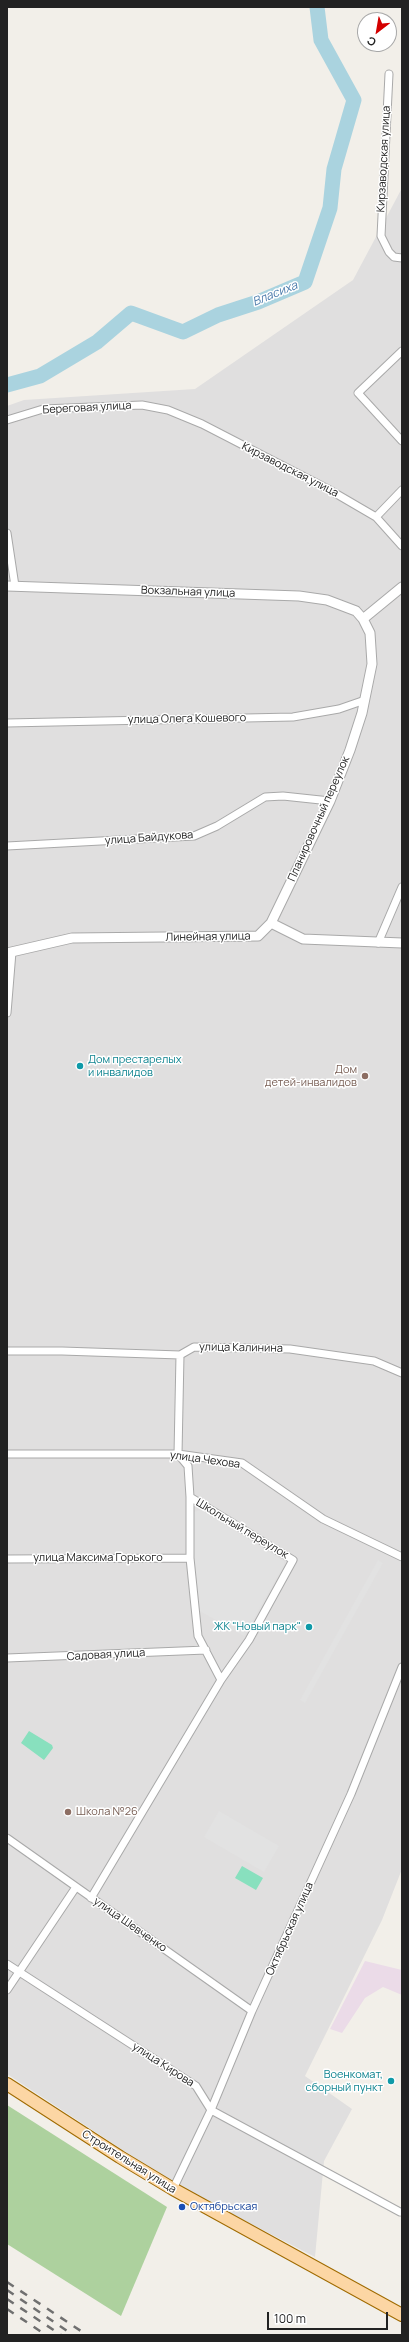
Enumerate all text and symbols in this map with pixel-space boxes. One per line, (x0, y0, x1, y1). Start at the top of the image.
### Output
north arrow (357, 12, 397, 52)
text: С (364, 33, 378, 50)
street label: Кирзаводская улица (375, 105, 393, 213)
water label: Власиха (250, 278, 300, 310)
street label: Береговая улица (42, 399, 132, 417)
street label: Кирзаводская улица (239, 440, 341, 500)
street label: Вокзальная улица (141, 584, 235, 600)
street label: улица Олега Кошевого (128, 711, 246, 727)
street label: Планировочный переулок (285, 754, 353, 884)
street label: улица Байдукова (104, 828, 194, 848)
street label: Линейная улица (165, 930, 251, 944)
place label: Дом престарелых и инвалидов (88, 1053, 181, 1079)
marker: Дом престарелых и инвалидов (75, 1061, 85, 1071)
place label: Дом детей-инвалидов (265, 1063, 357, 1089)
marker: Дом детей-инвалидов (360, 1071, 370, 1081)
street label: улица Калинина (199, 1341, 283, 1355)
street label: улица Чехова (169, 1449, 241, 1471)
street label: Школьный переулок (193, 1496, 291, 1562)
street label: улица Максима Горького (33, 1551, 163, 1565)
place label: ЖК "Новый парк" (214, 1620, 301, 1634)
marker: ЖК "Новый парк" (304, 1622, 314, 1632)
street label: Садовая улица (66, 1646, 146, 1664)
place label: Школа №26 (76, 1805, 138, 1819)
marker: Школа №26 (63, 1807, 73, 1817)
street label: Октябрьская улица (264, 1880, 316, 1978)
street label: улица Шевченко (91, 1895, 169, 1955)
street label: улица Кирова (130, 2040, 196, 2090)
place label: Военкомат, сборный пункт (306, 2068, 383, 2094)
marker: Военкомат, сборный пункт (386, 2076, 396, 2086)
street label: Строительная улица (79, 2128, 179, 2196)
place label: Октябрьская (190, 2200, 257, 2214)
marker: Октябрьская (177, 2202, 187, 2212)
scale bar (269, 2304, 390, 2330)
text: 100 m (274, 2310, 306, 2327)

